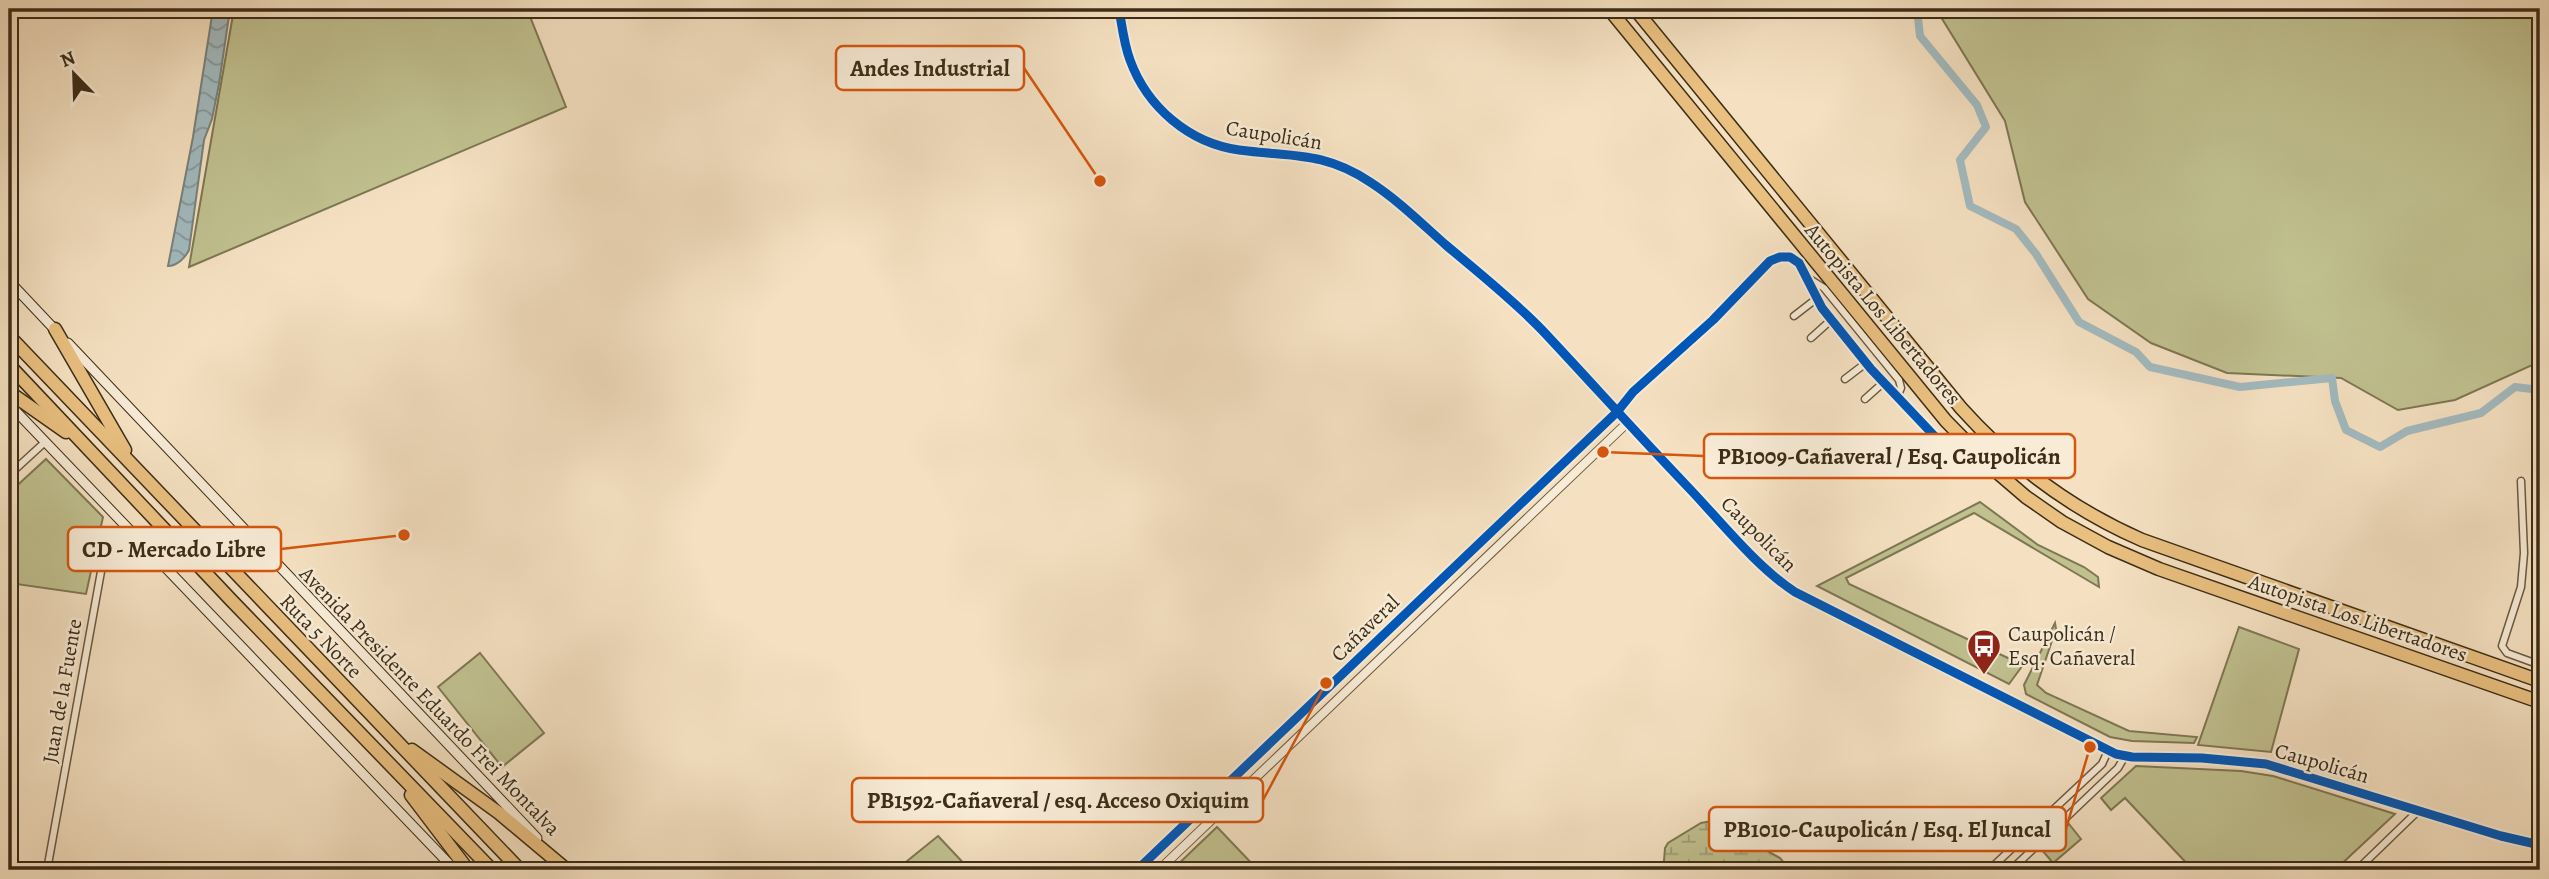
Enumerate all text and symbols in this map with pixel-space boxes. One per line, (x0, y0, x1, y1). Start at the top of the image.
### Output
north arrow (38, 38, 108, 108)
text: N (56, 45, 79, 74)
callout: Andes Industrial (836, 46, 1024, 90)
text: Andes Industrial (849, 53, 1010, 84)
street label: Caupolicán (1224, 114, 1324, 156)
street label: Autopista Los Libertadores (1798, 216, 1967, 411)
callout: PB1009-Cañaveral / Esq. Caupolicán (1704, 434, 2075, 478)
text: PB1009-Cañaveral / Esq. Caupolicán (1717, 441, 2061, 472)
street label: Caupolicán (1715, 490, 1803, 578)
callout: CD - Mercado Libre (68, 527, 281, 571)
text: CD - Mercado Libre (82, 534, 266, 565)
street label: Avenida Presidente Eduardo Frei Montalva (293, 560, 567, 842)
street label: Autopista Los Libertadores (2244, 567, 2471, 669)
street label: Ruta 5 Norte (274, 588, 368, 684)
street label: Cañaveral (1325, 588, 1405, 668)
street label: Juan de la Fuente (36, 617, 88, 765)
place label: Caupolicán / Esq. Cañaveral (2008, 620, 2135, 672)
bus stop icon: Caupolicán / Esq. Cañaveral (1965, 627, 2003, 676)
street label: Caupolicán (2272, 736, 2372, 790)
callout: PB1592-Cañaveral / esq. Acceso Oxiquim (852, 778, 1263, 822)
text: PB1592-Cañaveral / esq. Acceso Oxiquim (867, 785, 1249, 816)
callout: PB1010-Caupolicán / Esq. El Juncal (1709, 807, 2066, 851)
text: PB1010-Caupolicán / Esq. El Juncal (1723, 814, 2051, 845)

